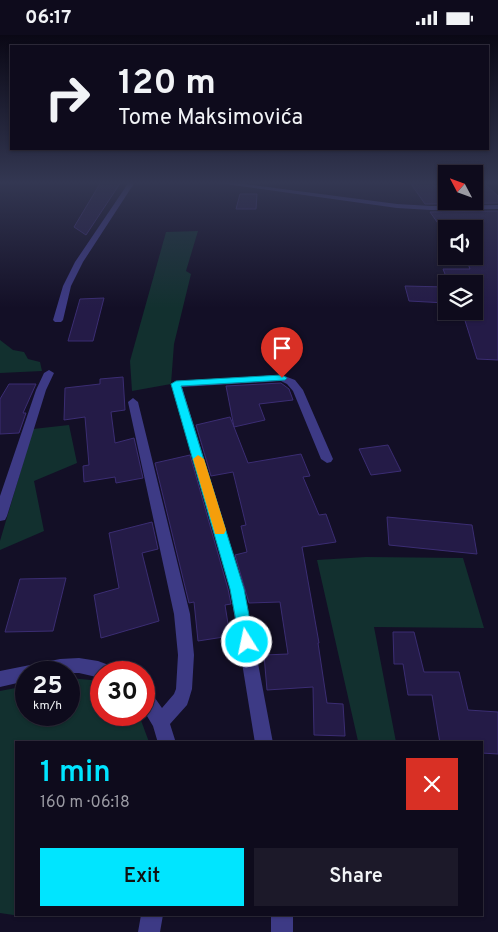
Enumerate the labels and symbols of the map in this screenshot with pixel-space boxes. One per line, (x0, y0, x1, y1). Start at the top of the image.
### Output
north arrow (438, 165, 482, 210)
pin (261, 327, 303, 378)
position arrow (220, 615, 272, 667)
speed limit sign: 30 (90, 661, 155, 726)

